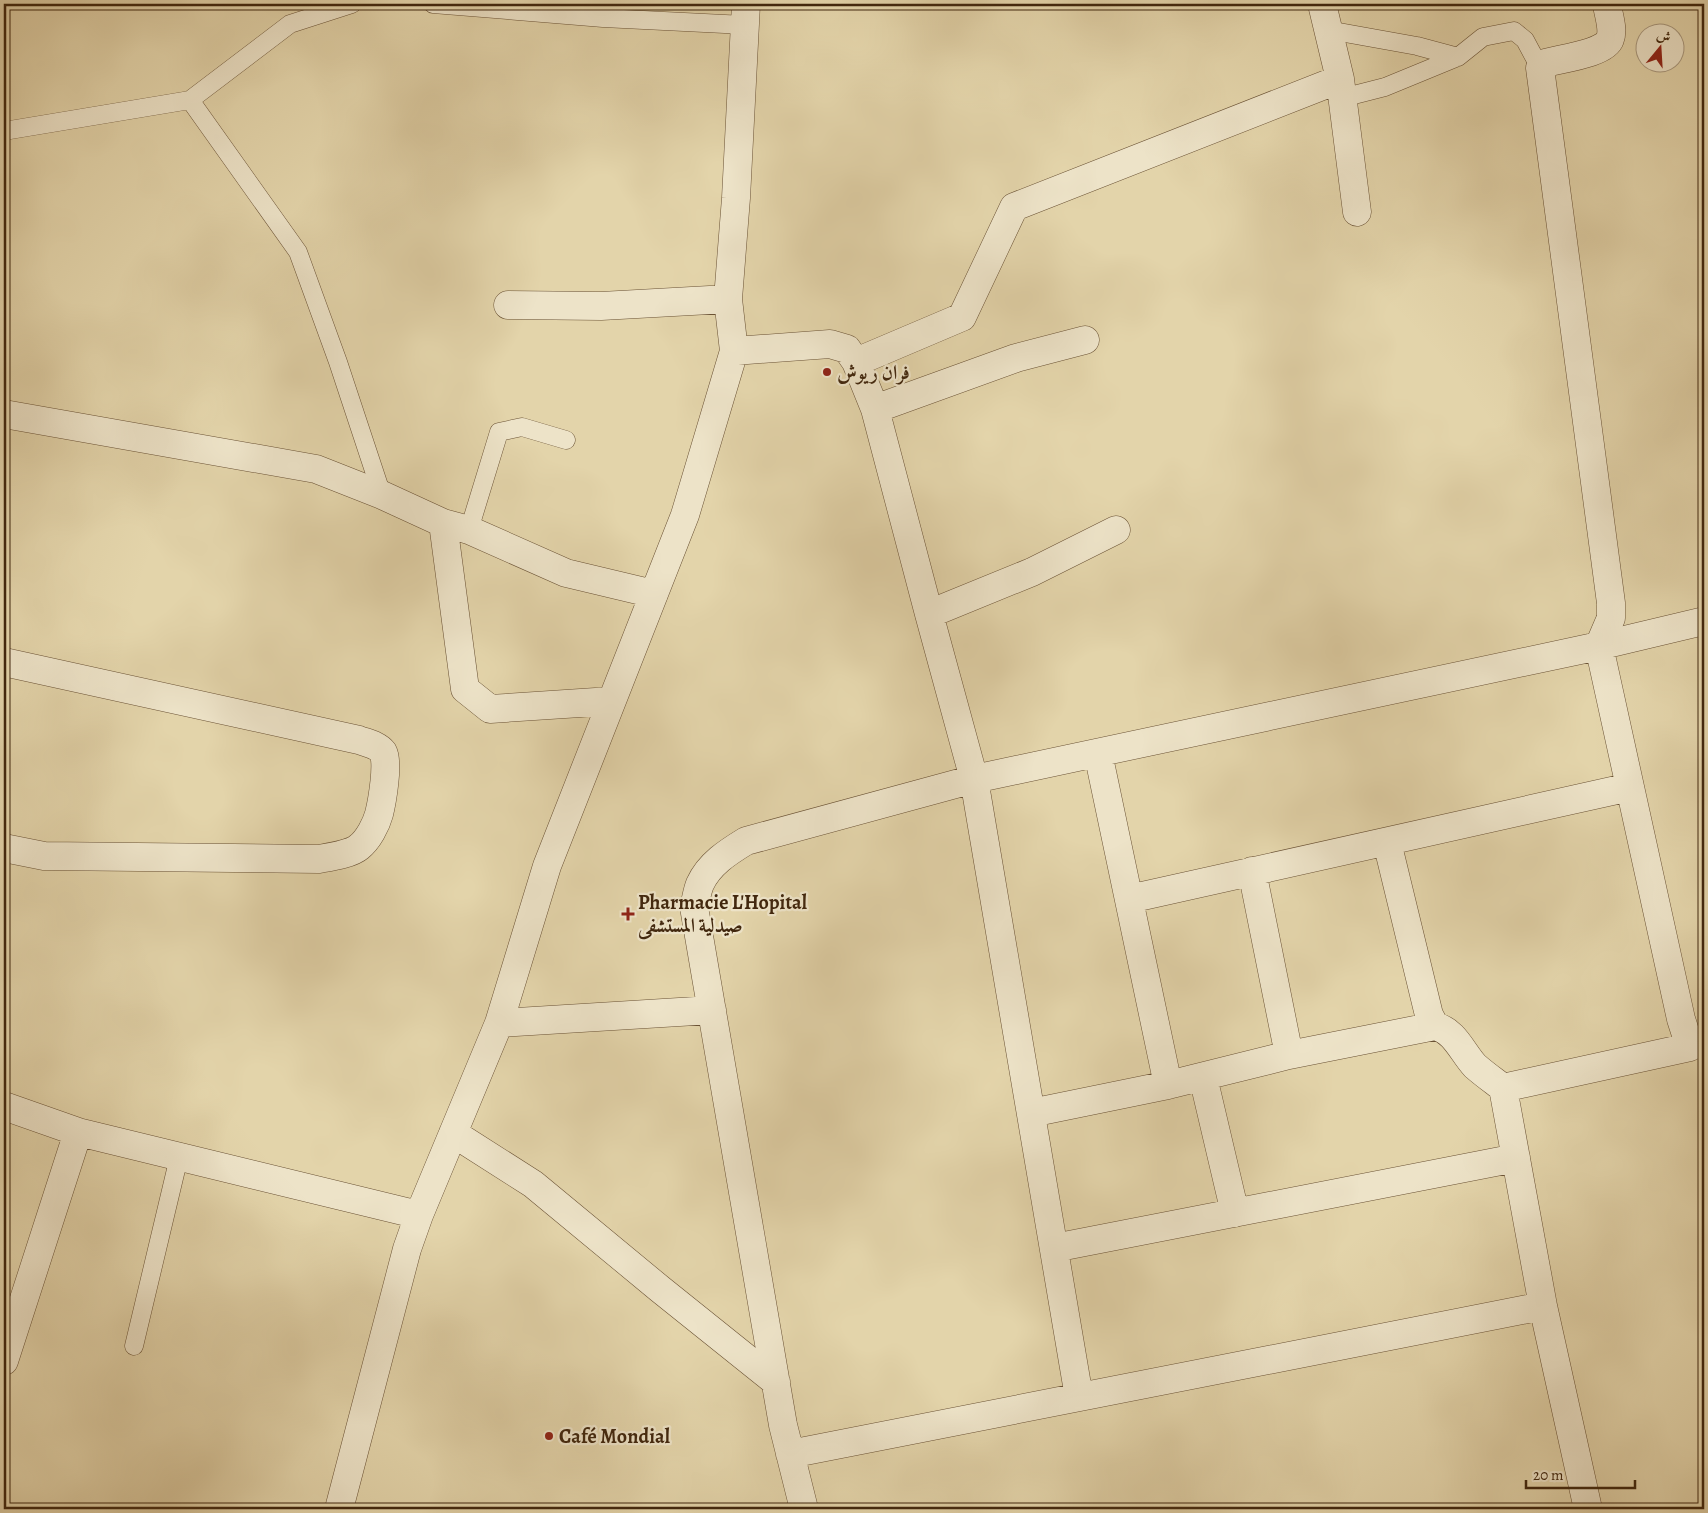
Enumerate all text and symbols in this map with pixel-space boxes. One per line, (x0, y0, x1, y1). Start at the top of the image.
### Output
north arrow (1636, 22, 1686, 72)
text: ش (1654, 25, 1674, 47)
place label: فران ريوش (837, 359, 910, 386)
marker: فران ريوش (821, 366, 833, 378)
place label: Pharmacie L'Hopital صيدلية المستشفى (637, 889, 808, 940)
marker: Pharmacie L'Hopital صيدلية المستشفى (622, 908, 634, 920)
place label: Café Mondial (559, 1423, 671, 1450)
marker: Café Mondial (543, 1430, 555, 1442)
scale bar (1526, 1458, 1634, 1490)
text: 20 m (1533, 1465, 1564, 1485)

